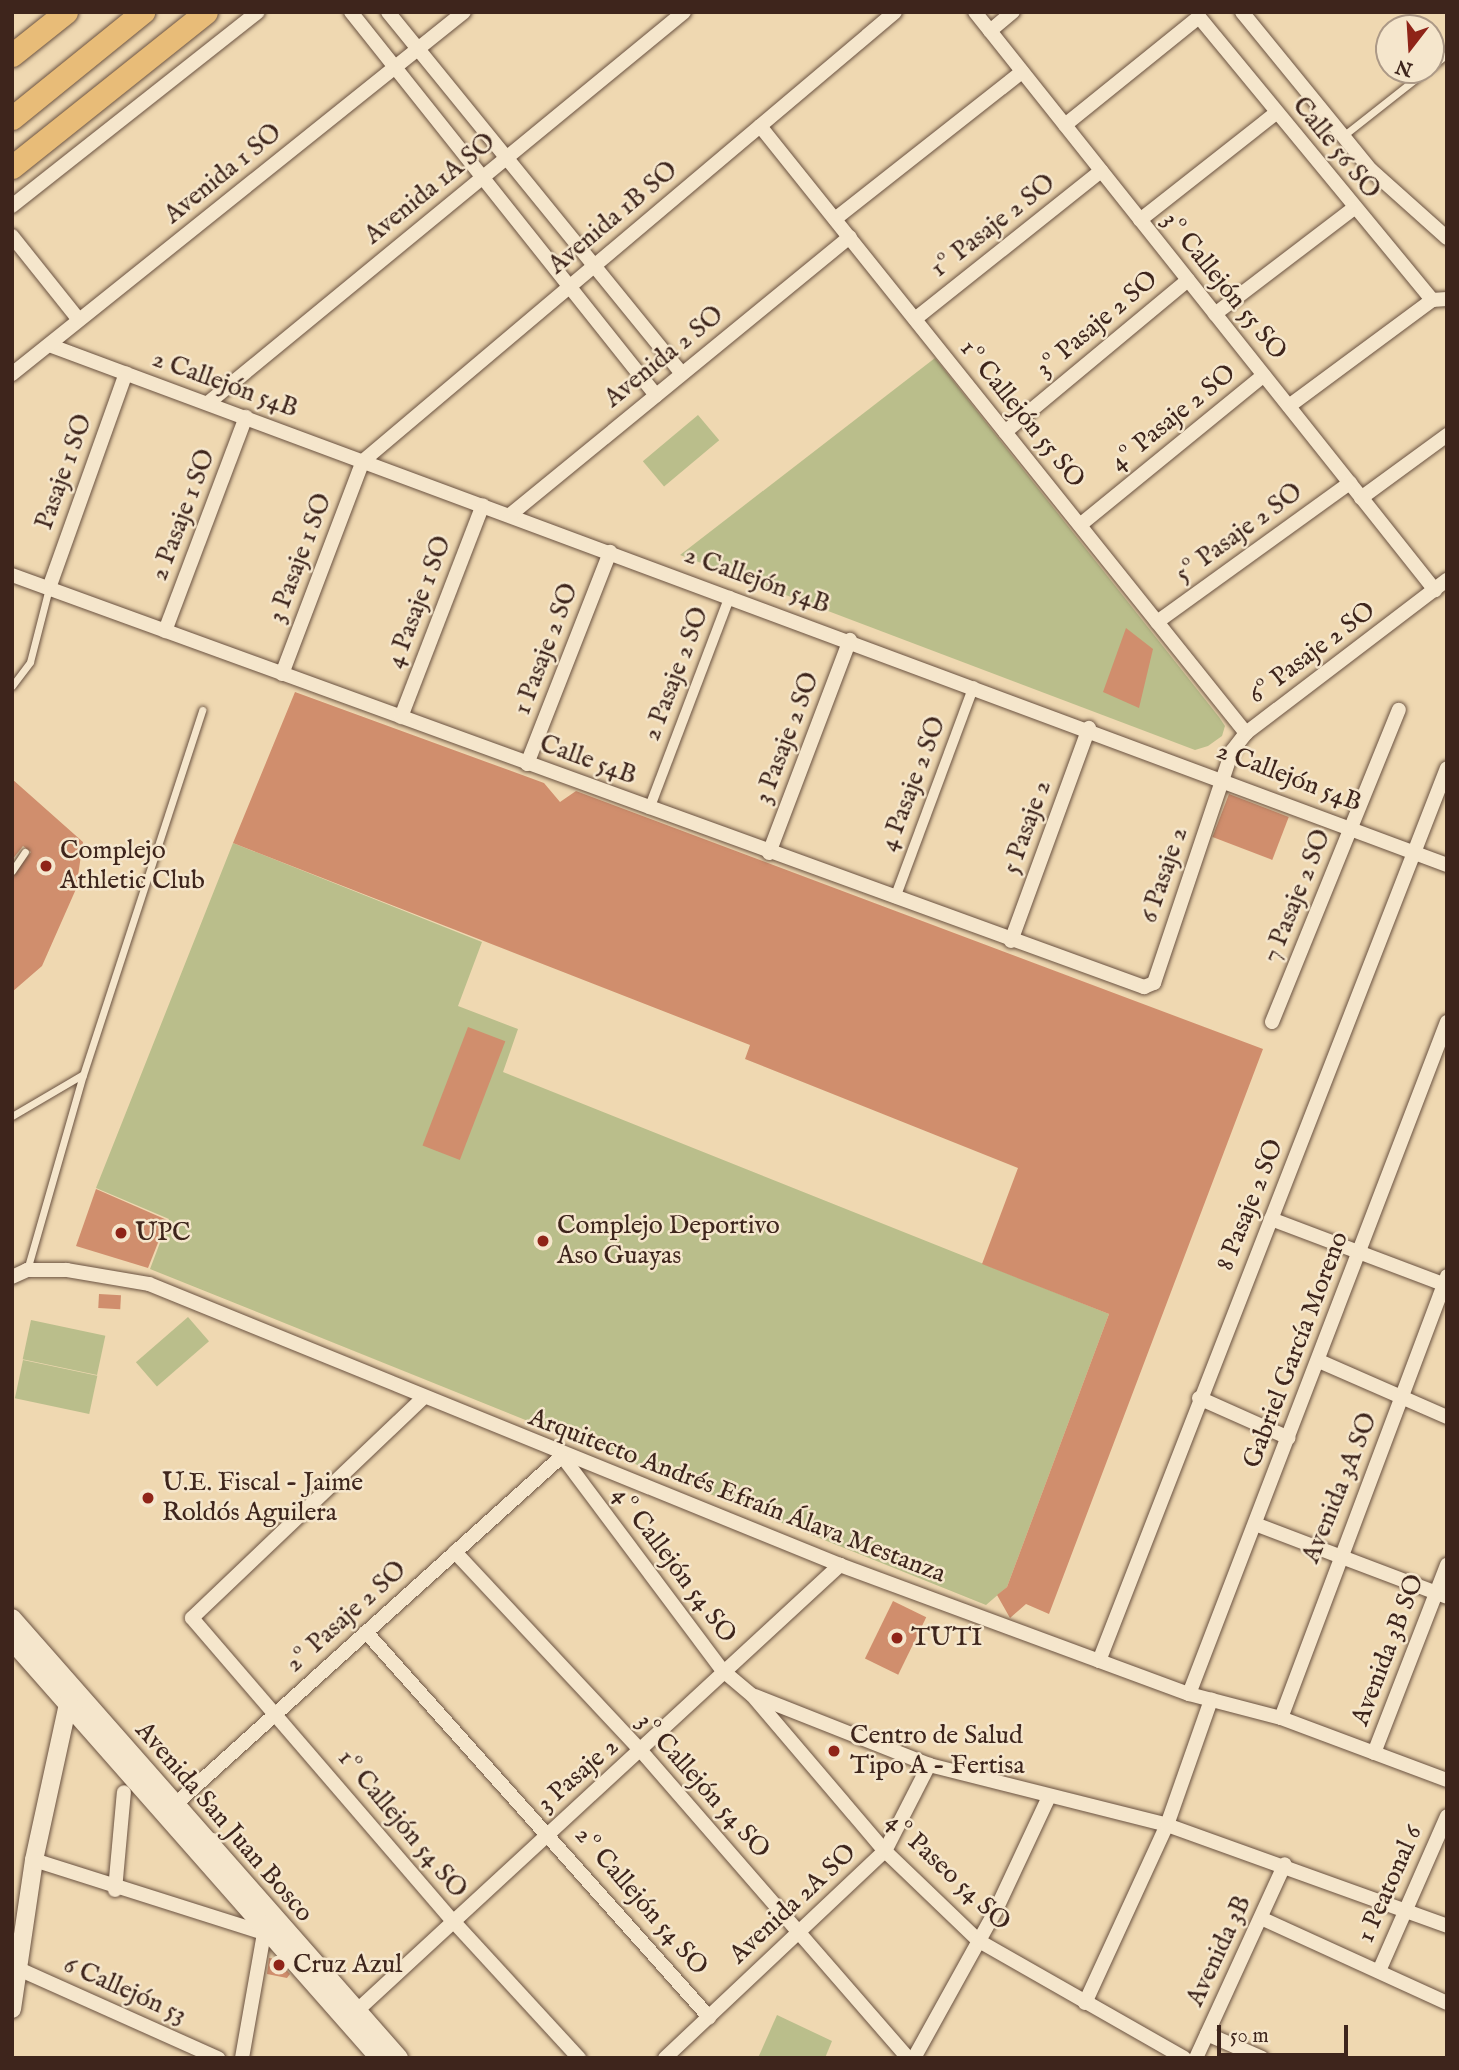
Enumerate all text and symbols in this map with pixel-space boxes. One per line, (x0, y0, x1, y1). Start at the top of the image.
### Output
north arrow (1375, 14, 1445, 84)
text: N (1393, 53, 1416, 81)
street label: Calle 56 SO (1285, 91, 1387, 205)
street label: Avenida 1 SO (158, 117, 288, 231)
street label: Avenida 1A SO (358, 127, 502, 251)
street label: Avenida 1B SO (542, 155, 684, 281)
street label: 1º Pasaje 2 SO (924, 168, 1062, 284)
street label: 3º Callejón 55 SO (1155, 206, 1293, 366)
street label: 3º Pasaje 2 SO (1030, 264, 1164, 384)
street label: Avenida 2 SO (598, 299, 730, 415)
street label: 1º Callejón 55 SO (953, 334, 1091, 494)
street label: 2 Callejón 54B (148, 343, 302, 425)
street label: 4º Pasaje 2 SO (1104, 358, 1242, 478)
street label: Pasaje 1 SO (29, 410, 99, 534)
street label: 2 Pasaje 1 SO (144, 445, 222, 585)
street label: 5º Pasaje 2 SO (1169, 477, 1309, 589)
street label: 3 Pasaje 1 SO (261, 489, 339, 627)
street label: 4 Pasaje 1 SO (380, 532, 458, 672)
street label: 2 Callejón 54B (680, 539, 834, 621)
street label: 1 Pasaje 2 SO (507, 579, 585, 719)
street label: 6º Pasaje 2 SO (1242, 595, 1382, 711)
street label: 2 Pasaje 2 SO (636, 603, 716, 745)
street label: 3 Pasaje 2 SO (748, 668, 826, 808)
street label: 4 Pasaje 2 SO (873, 712, 953, 856)
street label: Calle 54B (535, 728, 641, 792)
street label: 2 Callejón 54B (1212, 735, 1366, 819)
street label: 5 Pasaje 2 (996, 776, 1058, 878)
street label: 6 Pasaje 2 (1133, 823, 1195, 927)
street label: 7 Pasaje 2 SO (1256, 825, 1338, 967)
place label: Complejo Athletic Club (60, 835, 205, 896)
marker: Complejo Athletic Club (38, 858, 54, 874)
street label: 8 Pasaje 2 SO (1210, 1135, 1290, 1275)
place label: Complejo Deportivo Aso Guayas (557, 1210, 780, 1272)
place label: UPC (135, 1217, 191, 1249)
marker: UPC (113, 1225, 129, 1241)
street label: Gabriel García Moreno (1237, 1227, 1355, 1473)
marker: Complejo Deportivo Aso Guayas (535, 1233, 551, 1249)
street label: Arquitecto Andrés Efraín Álava Mestanza (524, 1402, 950, 1590)
street label: Avenida 3A SO (1296, 1408, 1384, 1568)
place label: U.E. Fiscal - Jaime Roldós Aguilera (162, 1467, 363, 1528)
street label: 4º Callejón 54 SO (605, 1481, 743, 1649)
marker: U.E. Fiscal - Jaime Roldós Aguilera (140, 1490, 156, 1506)
street label: 2º Pasaje 2 SO (279, 1555, 413, 1679)
street label: Avenida 3B SO (1345, 1570, 1431, 1730)
place label: TUTI (911, 1622, 982, 1654)
marker: TUTI (889, 1630, 905, 1646)
street label: 3º Callejón 54 SO (630, 1707, 776, 1865)
street label: Avenida San Juan Bosco (128, 1715, 320, 1929)
place label: Centro de Salud Tipo A - Fertisa (850, 1720, 1025, 1782)
street label: 3 Pasaje 2 (531, 1731, 625, 1819)
marker: Centro de Salud Tipo A - Fertisa (824, 1741, 844, 1761)
street label: 1º Callejón 54 SO (331, 1743, 473, 1905)
street label: 4º Paseo 54 SO (879, 1806, 1017, 1938)
street label: 2º Callejón 54 SO (568, 1820, 714, 1982)
street label: 1 Peatonal 6 (1350, 1821, 1430, 1947)
street label: Avenida 2A SO (723, 1837, 863, 1971)
street label: Avenida 3B (1180, 1891, 1258, 2011)
street label: 6 Callejón 53 (59, 1949, 191, 2031)
place label: Cruz Azul (293, 1949, 402, 1981)
marker: Cruz Azul (271, 1957, 287, 1973)
scale bar (1221, 2010, 1352, 2054)
text: 50 m (1230, 2023, 1269, 2050)

